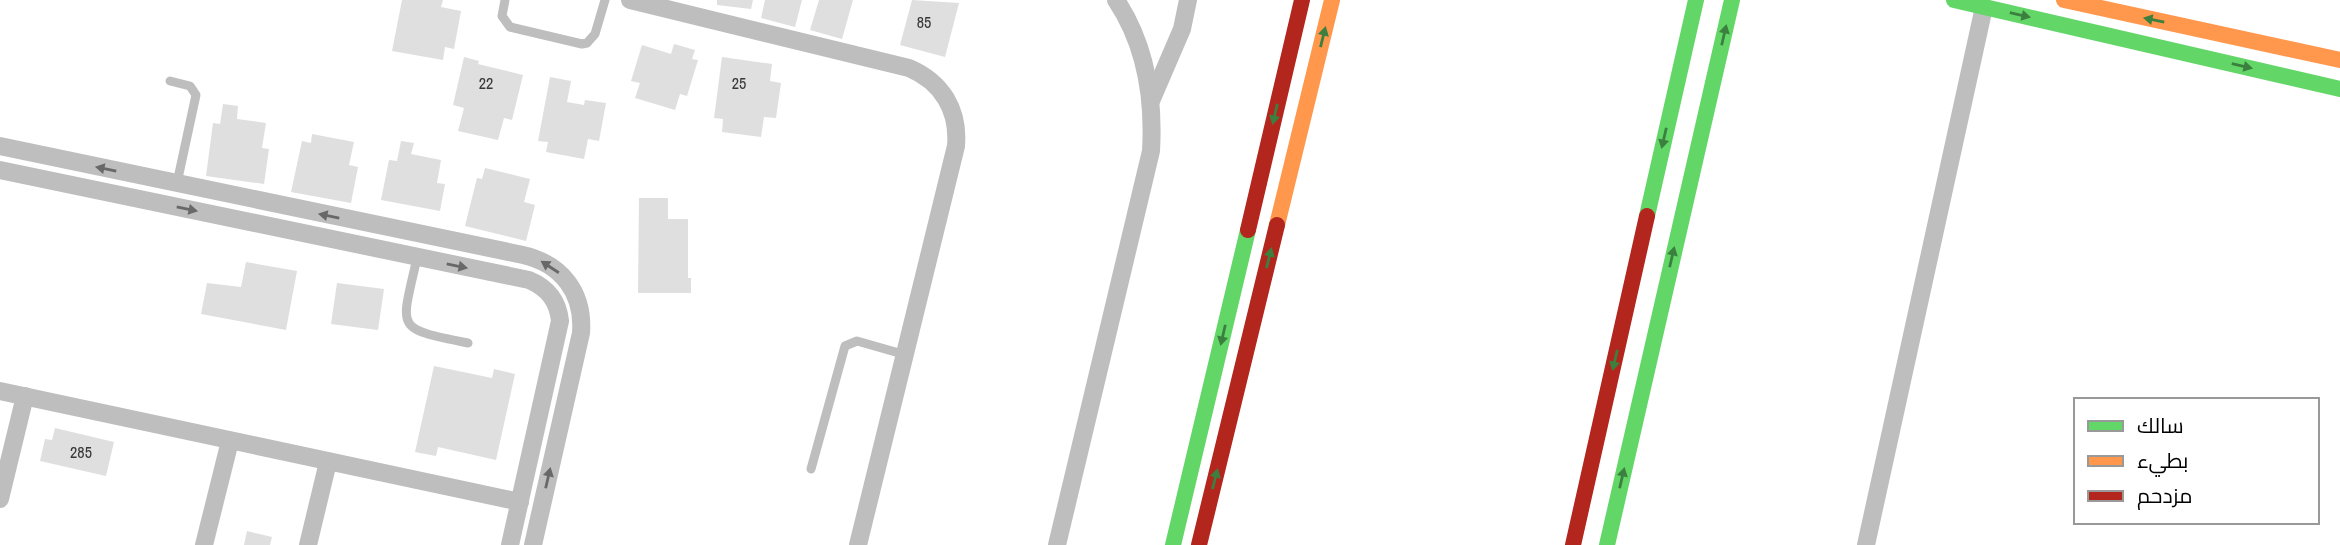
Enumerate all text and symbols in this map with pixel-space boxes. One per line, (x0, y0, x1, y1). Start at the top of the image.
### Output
one-way arrow (2009, 10, 2031, 21)
house number: 85 (917, 11, 931, 33)
one-way arrow (2143, 14, 2165, 25)
one-way arrow (1719, 24, 1730, 46)
one-way arrow (1318, 26, 1329, 48)
one-way arrow (2231, 61, 2253, 72)
house number: 22 (479, 72, 493, 94)
house number: 25 (732, 72, 746, 94)
one-way arrow (1269, 103, 1280, 125)
one-way arrow (1659, 127, 1670, 149)
one-way arrow (95, 164, 117, 175)
one-way arrow (176, 204, 198, 215)
one-way arrow (318, 210, 340, 221)
one-way arrow (1667, 246, 1678, 268)
one-way arrow (1264, 247, 1275, 269)
one-way arrow (446, 260, 468, 271)
one-way arrow (540, 260, 559, 273)
one-way arrow (1217, 325, 1228, 347)
one-way arrow (1609, 349, 1620, 371)
legend (2074, 398, 2319, 524)
text: سالك (2137, 411, 2184, 440)
house number: 285 (70, 441, 92, 463)
text: بطيء (2137, 446, 2188, 477)
one-way arrow (543, 467, 554, 489)
one-way arrow (1617, 467, 1628, 489)
one-way arrow (1210, 468, 1221, 490)
text: مزدحم (2137, 481, 2192, 510)

